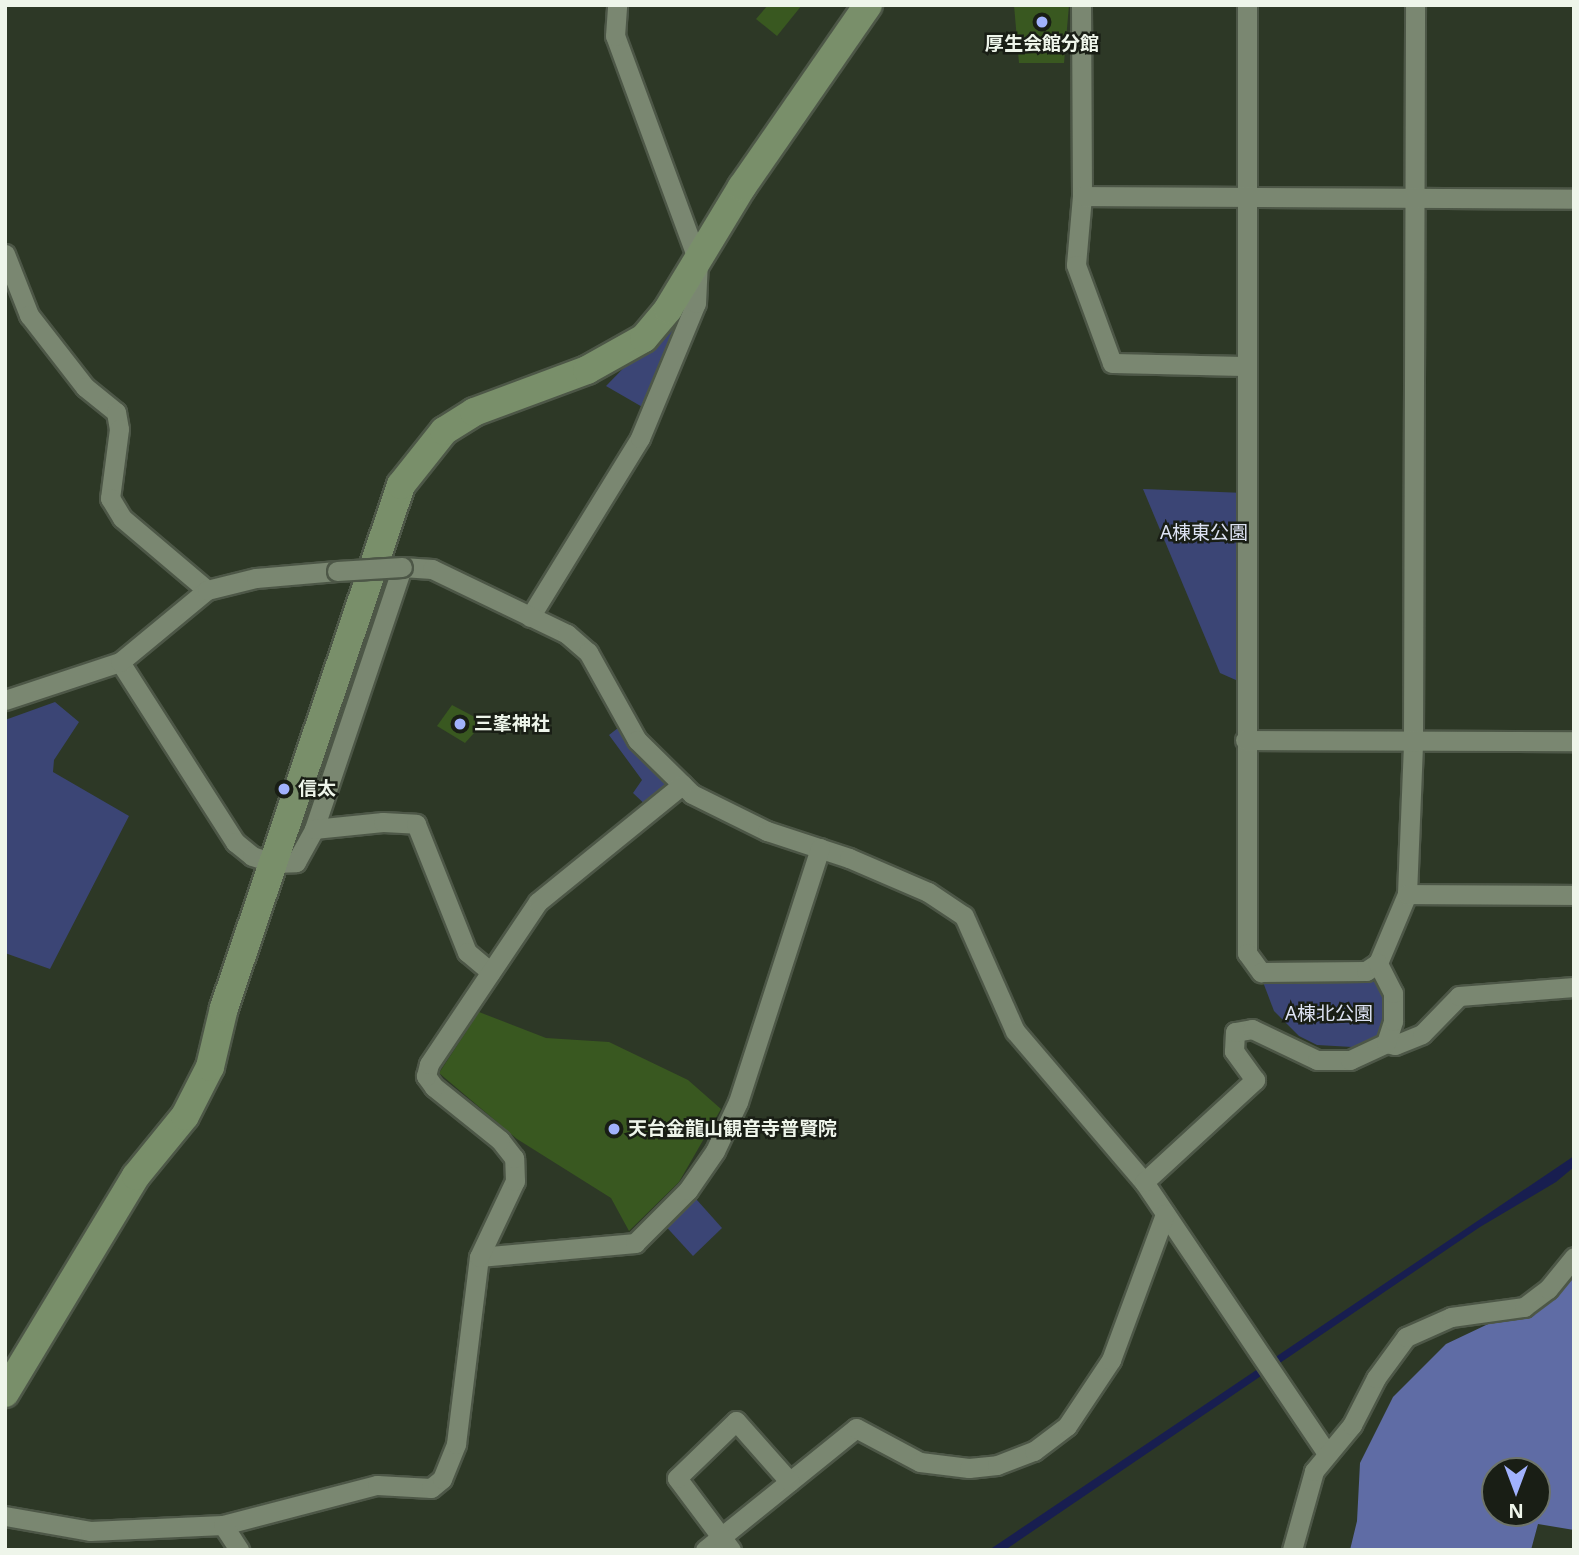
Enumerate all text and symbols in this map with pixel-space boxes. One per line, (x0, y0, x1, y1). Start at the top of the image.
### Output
marker: 厚生会館分館 (1034, 14, 1050, 30)
place label: 厚生会館分館 (985, 33, 1099, 55)
park label: A棟東公園 (1160, 522, 1248, 544)
place label: 三峯神社 (474, 713, 550, 735)
marker: 三峯神社 (452, 716, 468, 732)
place label: 信太 (298, 778, 336, 800)
marker: 信太 (276, 781, 292, 797)
park label: A棟北公園 (1285, 1003, 1373, 1025)
place label: 天台金龍山観音寺普賢院 (628, 1118, 837, 1140)
marker: 天台金龍山観音寺普賢院 (606, 1121, 622, 1137)
north arrow (1481, 1457, 1551, 1527)
text: N (1508, 1498, 1524, 1524)

